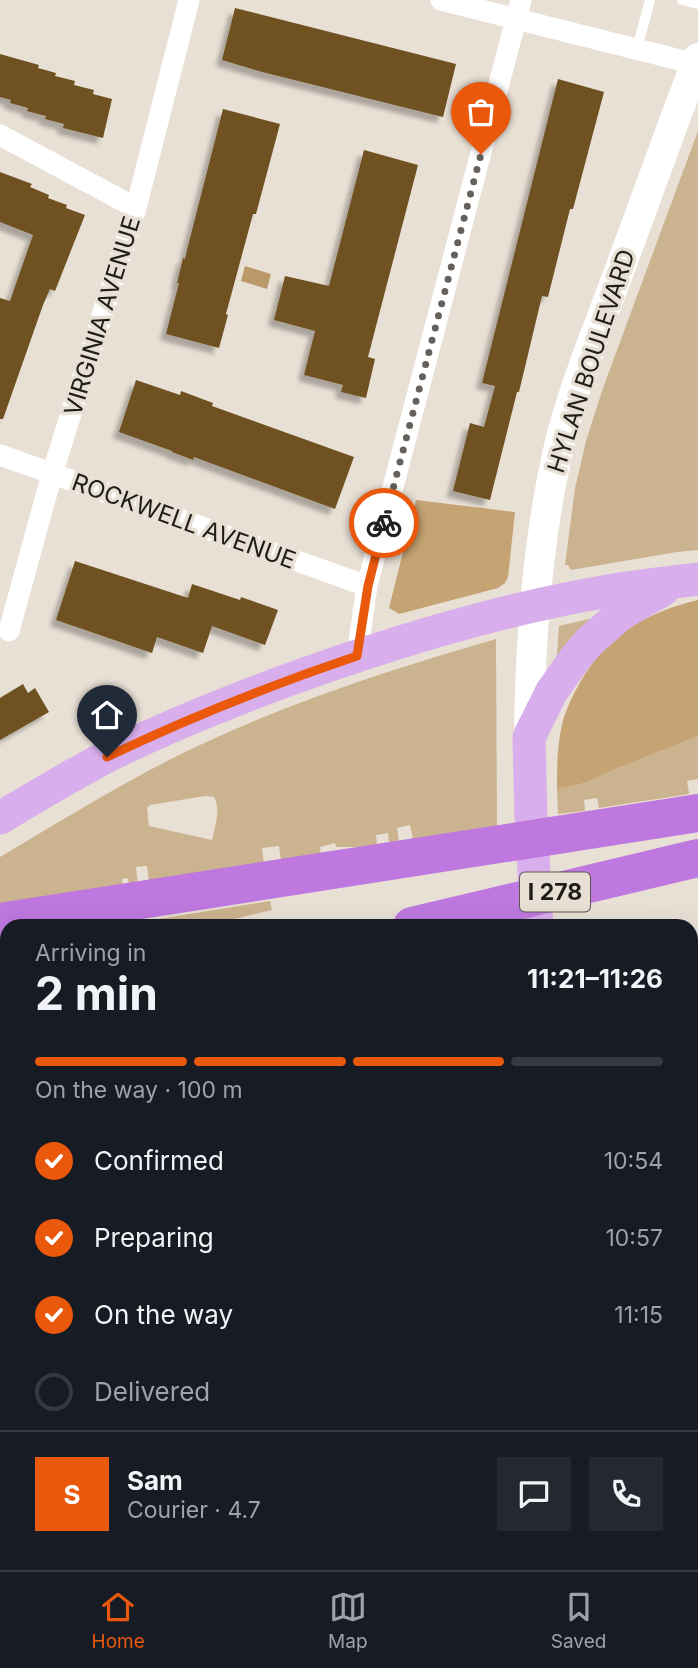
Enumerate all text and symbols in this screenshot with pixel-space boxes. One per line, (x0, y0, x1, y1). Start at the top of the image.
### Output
pin (451, 82, 511, 154)
icon: bag (462, 93, 500, 131)
street label: VIRGINIA AVENUE (58, 213, 146, 419)
street label: HYLAN BOULEVARD (541, 246, 641, 476)
street label: ROCKWELL AVENUE (68, 467, 300, 575)
courier (349, 488, 419, 558)
icon: bike (365, 504, 403, 542)
pin (77, 685, 137, 757)
icon: home (88, 696, 126, 734)
road number: I 278 (520, 872, 590, 912)
text: Arriving in (35, 939, 146, 967)
text: 11:21–11:26 (527, 963, 663, 994)
text: 2 min (35, 965, 158, 1021)
text: On the way · 100 m (35, 1076, 243, 1104)
icon: check (35, 1142, 73, 1180)
text: Confirmed (94, 1145, 224, 1176)
text: 10:54 (604, 1147, 663, 1175)
icon: check (35, 1219, 73, 1257)
text: Preparing (94, 1222, 214, 1253)
text: 10:57 (606, 1224, 663, 1252)
icon: check (35, 1296, 73, 1334)
text: On the way (94, 1299, 233, 1330)
text: 11:15 (614, 1301, 663, 1329)
text: Delivered (94, 1376, 210, 1407)
button: chat (497, 1457, 571, 1531)
button: phone (589, 1457, 663, 1531)
text: Sam (127, 1465, 183, 1496)
text: S (63, 1479, 81, 1510)
text: Courier · 4.7 (127, 1496, 261, 1524)
tab: Home (92, 1588, 145, 1653)
tab: Map (328, 1588, 368, 1653)
tab: Saved (551, 1588, 606, 1653)

